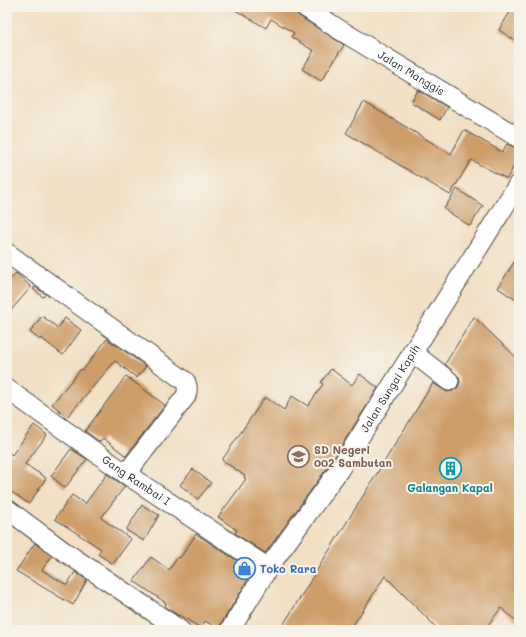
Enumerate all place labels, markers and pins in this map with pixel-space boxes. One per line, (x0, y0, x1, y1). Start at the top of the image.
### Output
place label: SD Negeri 002 Sambutan (314, 442, 392, 470)
school or university icon: SD Negeri 002 Sambutan (286, 443, 312, 469)
building icon: Galangan Kapal (437, 455, 463, 481)
place label: Galangan Kapal (407, 480, 493, 495)
shop icon: Toko Rara (232, 556, 258, 582)
place label: Toko Rara (260, 561, 317, 576)

